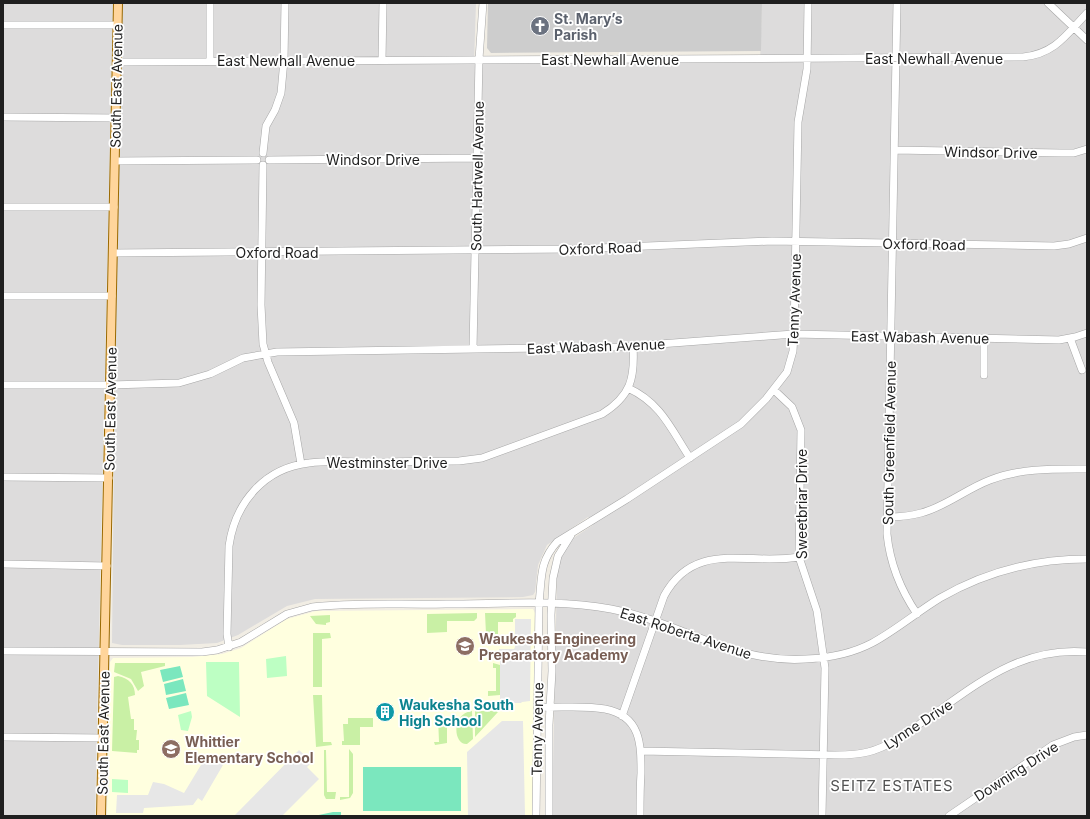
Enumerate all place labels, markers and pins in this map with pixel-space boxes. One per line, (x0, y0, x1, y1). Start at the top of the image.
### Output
place label: St. Mary’s Parish (554, 10, 623, 43)
church icon: St. Mary’s Parish (529, 15, 551, 37)
place label: Waukesha Engineering Preparatory Academy (479, 630, 636, 663)
school or university icon: Waukesha Engineering Preparatory Academy (454, 635, 476, 657)
place label: Waukesha South High School (399, 696, 514, 729)
building icon: Waukesha South High School (374, 701, 396, 723)
place label: Whittier Elementary School (185, 733, 314, 766)
school or university icon: Whittier Elementary School (160, 738, 182, 760)

